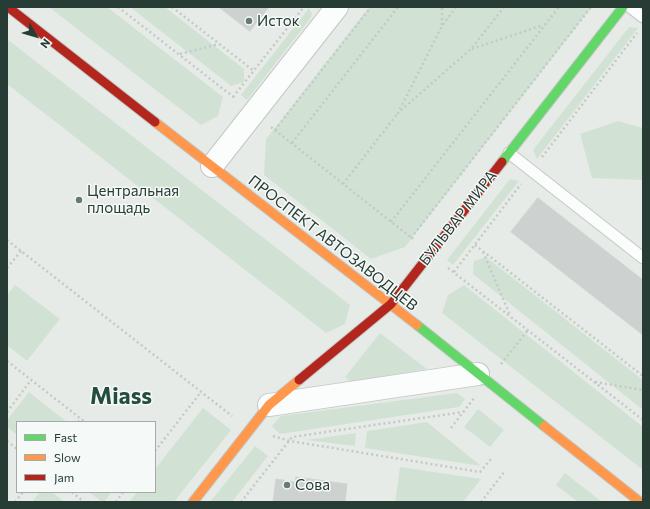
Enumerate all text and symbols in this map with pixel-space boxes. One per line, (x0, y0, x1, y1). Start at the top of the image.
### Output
place label: Исток (257, 12, 300, 30)
north arrow (16, 16, 56, 56)
marker: Исток (244, 16, 254, 26)
text: N (38, 36, 54, 51)
street label: БУЛЬВАР МИРА (415, 167, 501, 269)
street label: ПРОСПЕКТ АВТОЗАВОДЦЕВ (245, 171, 421, 315)
place label: Центральная площадь (87, 182, 179, 217)
marker: Центральная площадь (74, 195, 84, 205)
district label: Miass (90, 382, 152, 410)
legend (16, 421, 156, 493)
text: Fast (54, 430, 77, 444)
text: Slow (54, 450, 81, 464)
text: Jam (54, 470, 74, 484)
place label: Сова (295, 476, 330, 494)
marker: Сова (282, 480, 292, 490)

